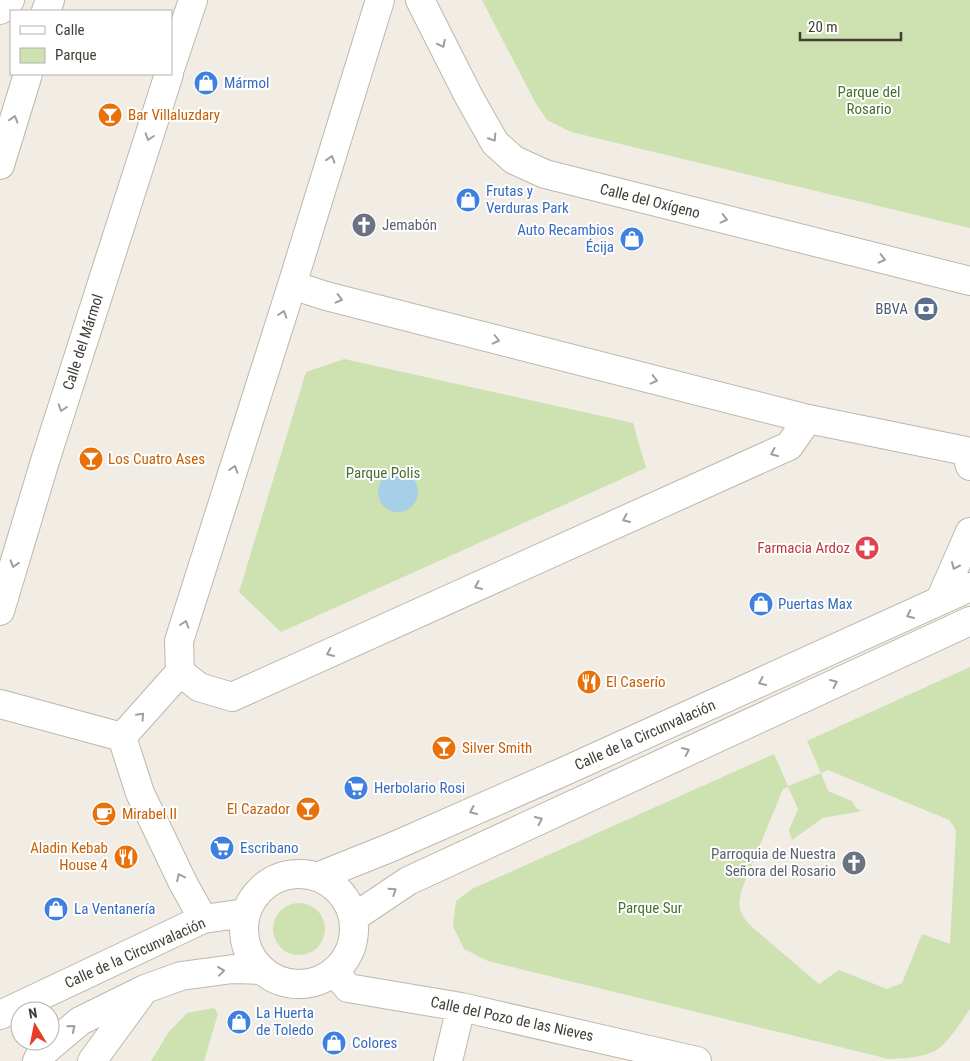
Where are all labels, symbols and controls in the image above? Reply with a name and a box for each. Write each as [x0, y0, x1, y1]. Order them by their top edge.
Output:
legend [10, 10, 172, 75]
scale bar [800, 10, 901, 42]
text: 20 m [808, 18, 838, 36]
text: Calle [55, 21, 85, 39]
one-way arrow [436, 38, 446, 47]
text: Parque [55, 46, 97, 64]
shop icon: Mármol [193, 70, 219, 96]
place label: Mármol [224, 74, 269, 92]
park label: Parque del Rosario [838, 83, 901, 118]
bar icon: Bar Villaluzdary [97, 102, 123, 128]
place label: Bar Villaluzdary [128, 106, 220, 124]
one-way arrow [8, 116, 18, 124]
one-way arrow [144, 132, 154, 140]
one-way arrow [486, 132, 496, 141]
one-way arrow [325, 155, 335, 163]
street label: Calle del Oxígeno [598, 180, 702, 222]
place label: Frutas y Verduras Park [486, 182, 569, 217]
shop icon: Frutas y Verduras Park [455, 187, 481, 213]
church icon: Jemabón [351, 212, 377, 238]
one-way arrow [720, 213, 728, 224]
place label: Jemabón [382, 216, 437, 234]
place label: Auto Recambios Écija [517, 221, 614, 256]
shop icon: Auto Recambios Écija [619, 226, 645, 252]
one-way arrow [877, 253, 886, 264]
street label: Calle del Mármol [59, 292, 107, 392]
one-way arrow [334, 293, 343, 304]
bank icon: BBVA [913, 296, 939, 322]
place label: BBVA [875, 300, 908, 318]
one-way arrow [277, 310, 287, 319]
one-way arrow [492, 334, 500, 344]
one-way arrow [649, 374, 658, 385]
one-way arrow [57, 404, 67, 412]
bar icon: Los Cuatro Ases [78, 446, 104, 472]
one-way arrow [770, 446, 779, 457]
place label: Los Cuatro Ases [108, 450, 205, 468]
park label: Parque Polis [346, 464, 420, 482]
one-way arrow [228, 465, 238, 474]
one-way arrow [622, 513, 631, 524]
pharmacy icon: Farmacia Ardoz [854, 535, 880, 561]
place label: Farmacia Ardoz [757, 539, 850, 557]
one-way arrow [10, 559, 20, 567]
one-way arrow [950, 561, 961, 570]
one-way arrow [474, 580, 483, 591]
shop icon: Puertas Max [748, 591, 774, 617]
place label: Puertas Max [778, 595, 853, 613]
one-way arrow [906, 608, 915, 619]
one-way arrow [179, 620, 189, 629]
one-way arrow [326, 647, 335, 658]
restaurant icon: El Caserío [576, 669, 602, 695]
place label: El Caserío [606, 673, 666, 691]
one-way arrow [758, 676, 767, 687]
one-way arrow [829, 679, 838, 689]
street label: Calle de la Circunvalación [572, 696, 718, 774]
one-way arrow [135, 713, 144, 722]
bar icon: Silver Smith [431, 735, 457, 761]
place label: Silver Smith [462, 739, 532, 757]
one-way arrow [681, 748, 690, 758]
supermarket icon: Herbolario Rosi [343, 775, 369, 801]
place label: Herbolario Rosi [374, 779, 465, 797]
bar icon: El Cazador [295, 796, 321, 822]
place label: El Cazador [227, 800, 290, 818]
cafe icon: Mirabel II [91, 801, 117, 827]
place label: Mirabel II [122, 805, 177, 823]
one-way arrow [469, 805, 478, 816]
one-way arrow [534, 816, 543, 826]
supermarket icon: Escribano [209, 835, 235, 861]
place label: Aladin Kebab House 4 [30, 839, 108, 874]
place label: Escribano [240, 839, 299, 857]
restaurant icon: Aladin Kebab House 4 [113, 844, 139, 870]
place label: Parroquia de Nuestra Señora del Rosario [711, 845, 836, 880]
church icon: Parroquia de Nuestra Señora del Rosario [841, 850, 867, 876]
one-way arrow [176, 873, 186, 882]
one-way arrow [387, 888, 397, 897]
shop icon: La Ventanería [43, 896, 69, 922]
park label: Parque Sur [618, 899, 683, 917]
place label: La Ventanería [74, 900, 155, 918]
street label: Calle de la Circunvalación [62, 914, 208, 992]
one-way arrow [218, 966, 226, 977]
street label: Calle del Pozo de las Nieves [429, 993, 595, 1045]
north arrow [10, 1001, 60, 1051]
place label: La Huerta de Toledo [256, 1004, 314, 1039]
text: N [27, 1005, 38, 1022]
shop icon: La Huerta de Toledo [226, 1009, 252, 1035]
one-way arrow [66, 1024, 75, 1033]
shop icon: Colores [321, 1030, 347, 1056]
place label: Colores [352, 1034, 397, 1052]

